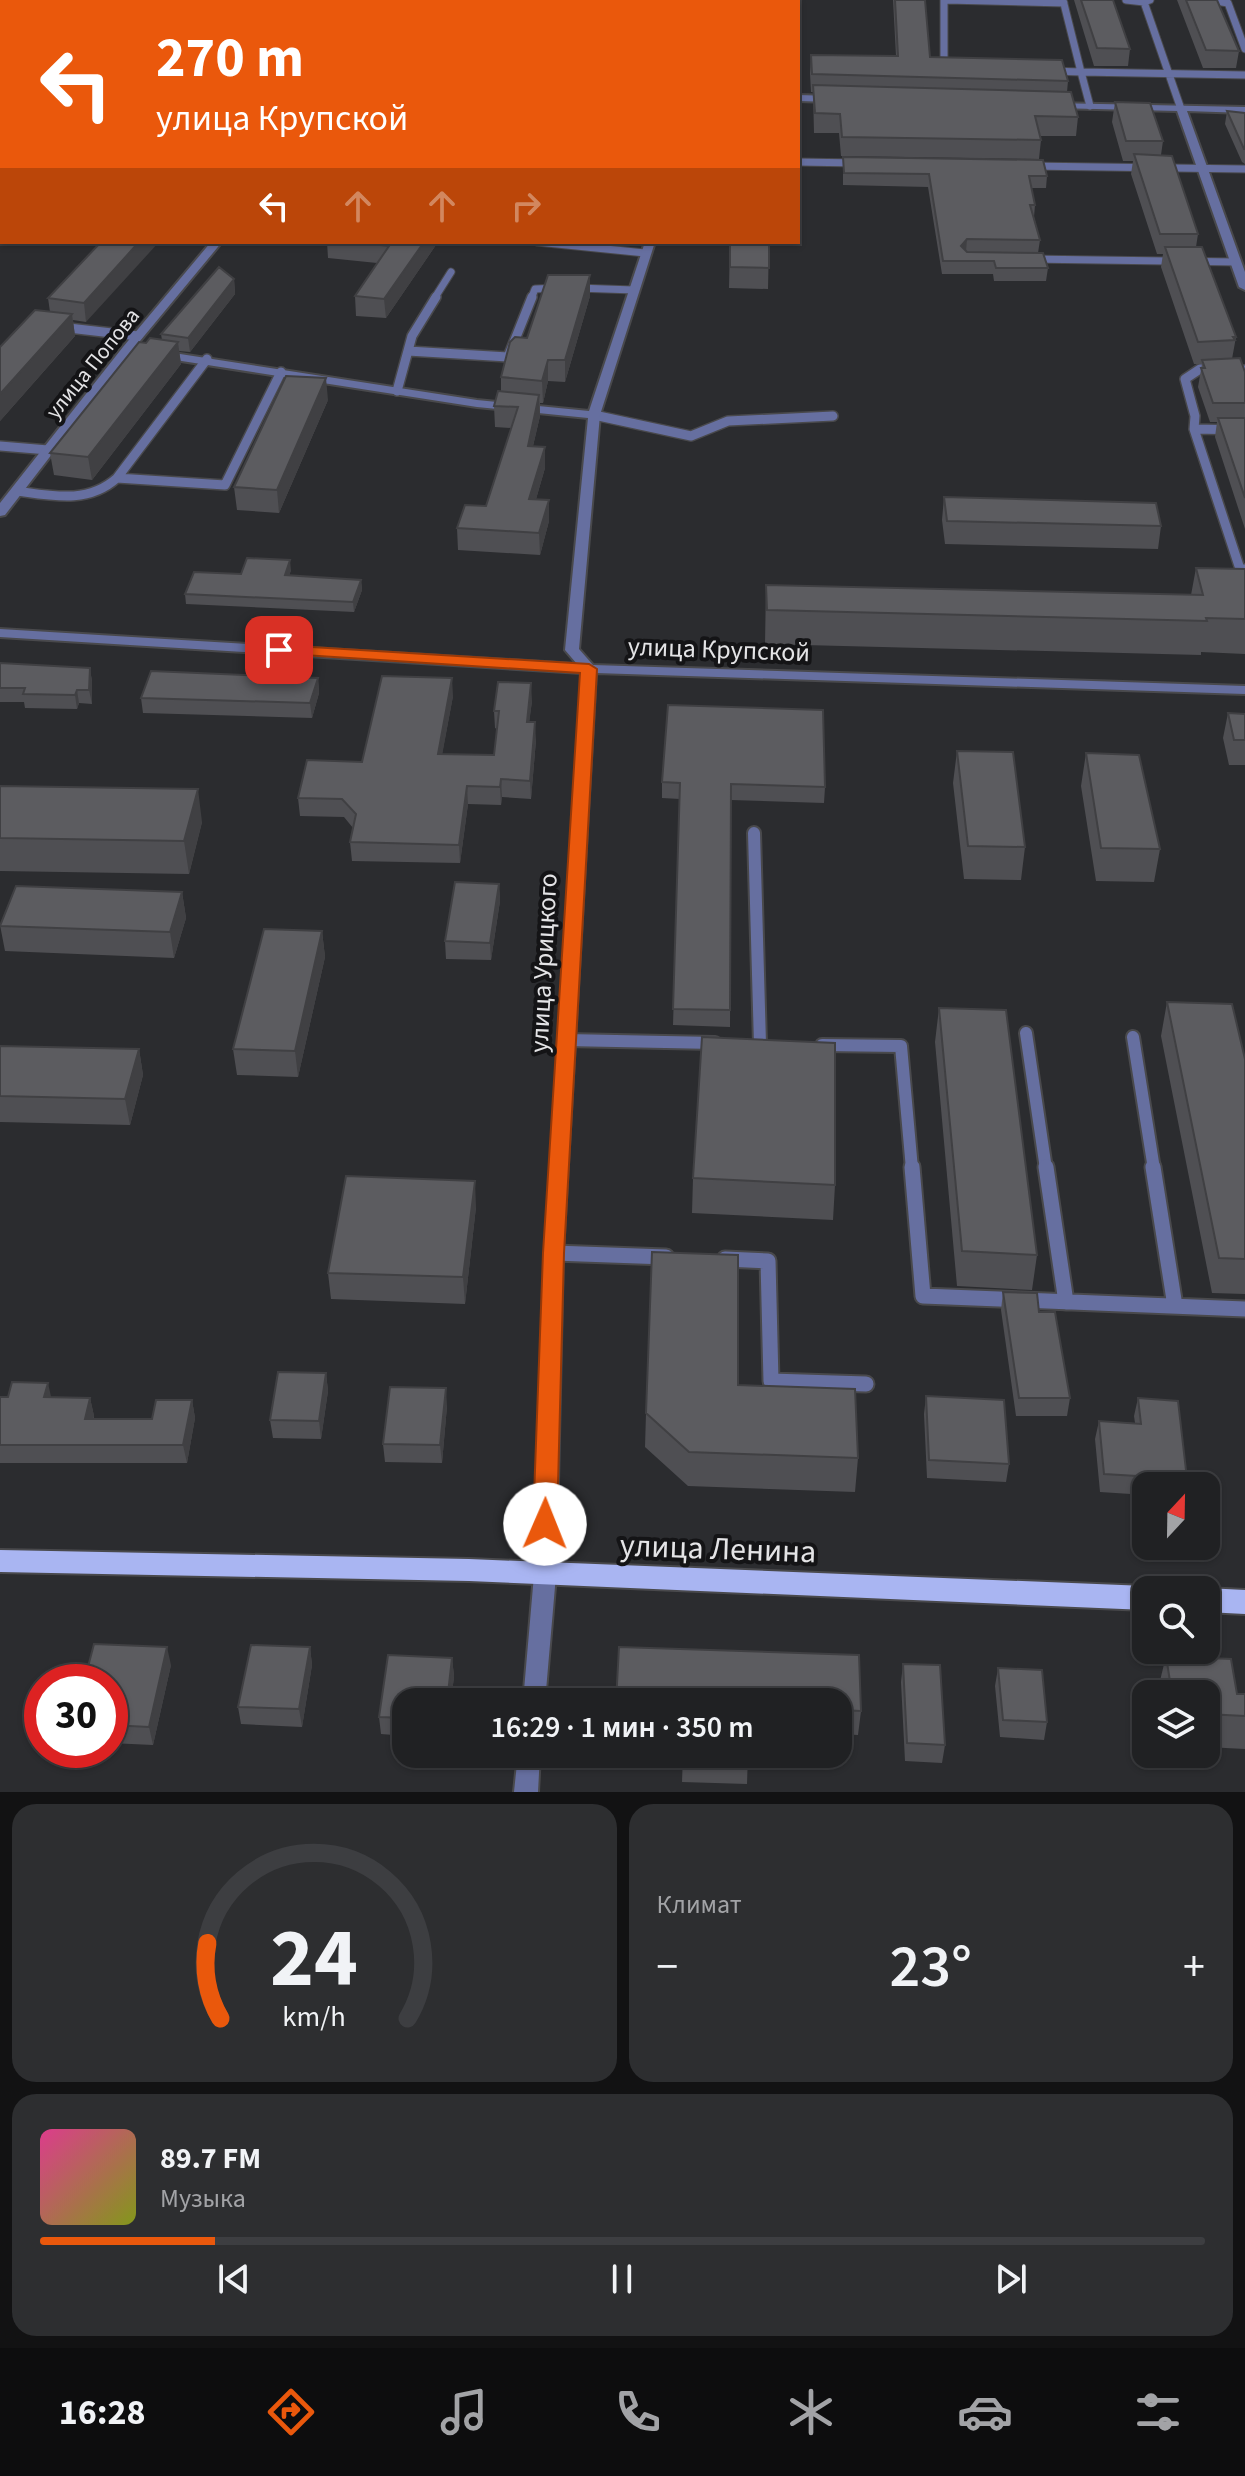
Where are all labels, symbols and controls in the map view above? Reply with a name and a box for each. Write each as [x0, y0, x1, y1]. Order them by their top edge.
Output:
text: 270 m [156, 19, 304, 98]
icon: left [24, 32, 128, 136]
text: улица Крупской [156, 93, 408, 144]
icon: left [252, 184, 296, 228]
icon: ahead [336, 184, 380, 228]
icon: ahead [420, 184, 464, 228]
icon: right [504, 184, 548, 228]
street label: улица Попова [38, 301, 148, 426]
pin [245, 616, 313, 684]
icon: arrive [257, 628, 301, 672]
street label: улица Крупской [627, 628, 811, 671]
street label: улица Урицкого [520, 872, 567, 1054]
north arrow [1132, 1472, 1220, 1560]
map controls [1132, 1472, 1220, 1768]
position arrow [503, 1482, 587, 1566]
street label: улица Ленина [619, 1523, 817, 1575]
button: search [1132, 1576, 1220, 1664]
speed limit sign: 30 [24, 1664, 128, 1768]
button: layers [1132, 1680, 1220, 1768]
text: 16:29 · 1 мин · 350 m [491, 1706, 753, 1749]
text: Климат [657, 1886, 742, 1923]
text: 24 [270, 1900, 358, 2018]
text: 23° [890, 1925, 972, 2010]
text: − [657, 1936, 678, 1999]
text: + [1183, 1936, 1205, 1999]
text: km/h [283, 1997, 346, 2037]
text: 89.7 FM [160, 2137, 261, 2180]
text: Музыка [160, 2180, 246, 2217]
icon: previous [212, 2257, 256, 2301]
icon: pause [600, 2257, 644, 2301]
icon: next [989, 2257, 1033, 2301]
icon: directions [263, 2384, 319, 2440]
icon: music [436, 2384, 492, 2440]
icon: phone [610, 2384, 666, 2440]
icon: climate [783, 2384, 839, 2440]
icon: car [957, 2384, 1013, 2440]
icon: filters [1130, 2384, 1186, 2440]
text: 16:28 [59, 2387, 146, 2438]

